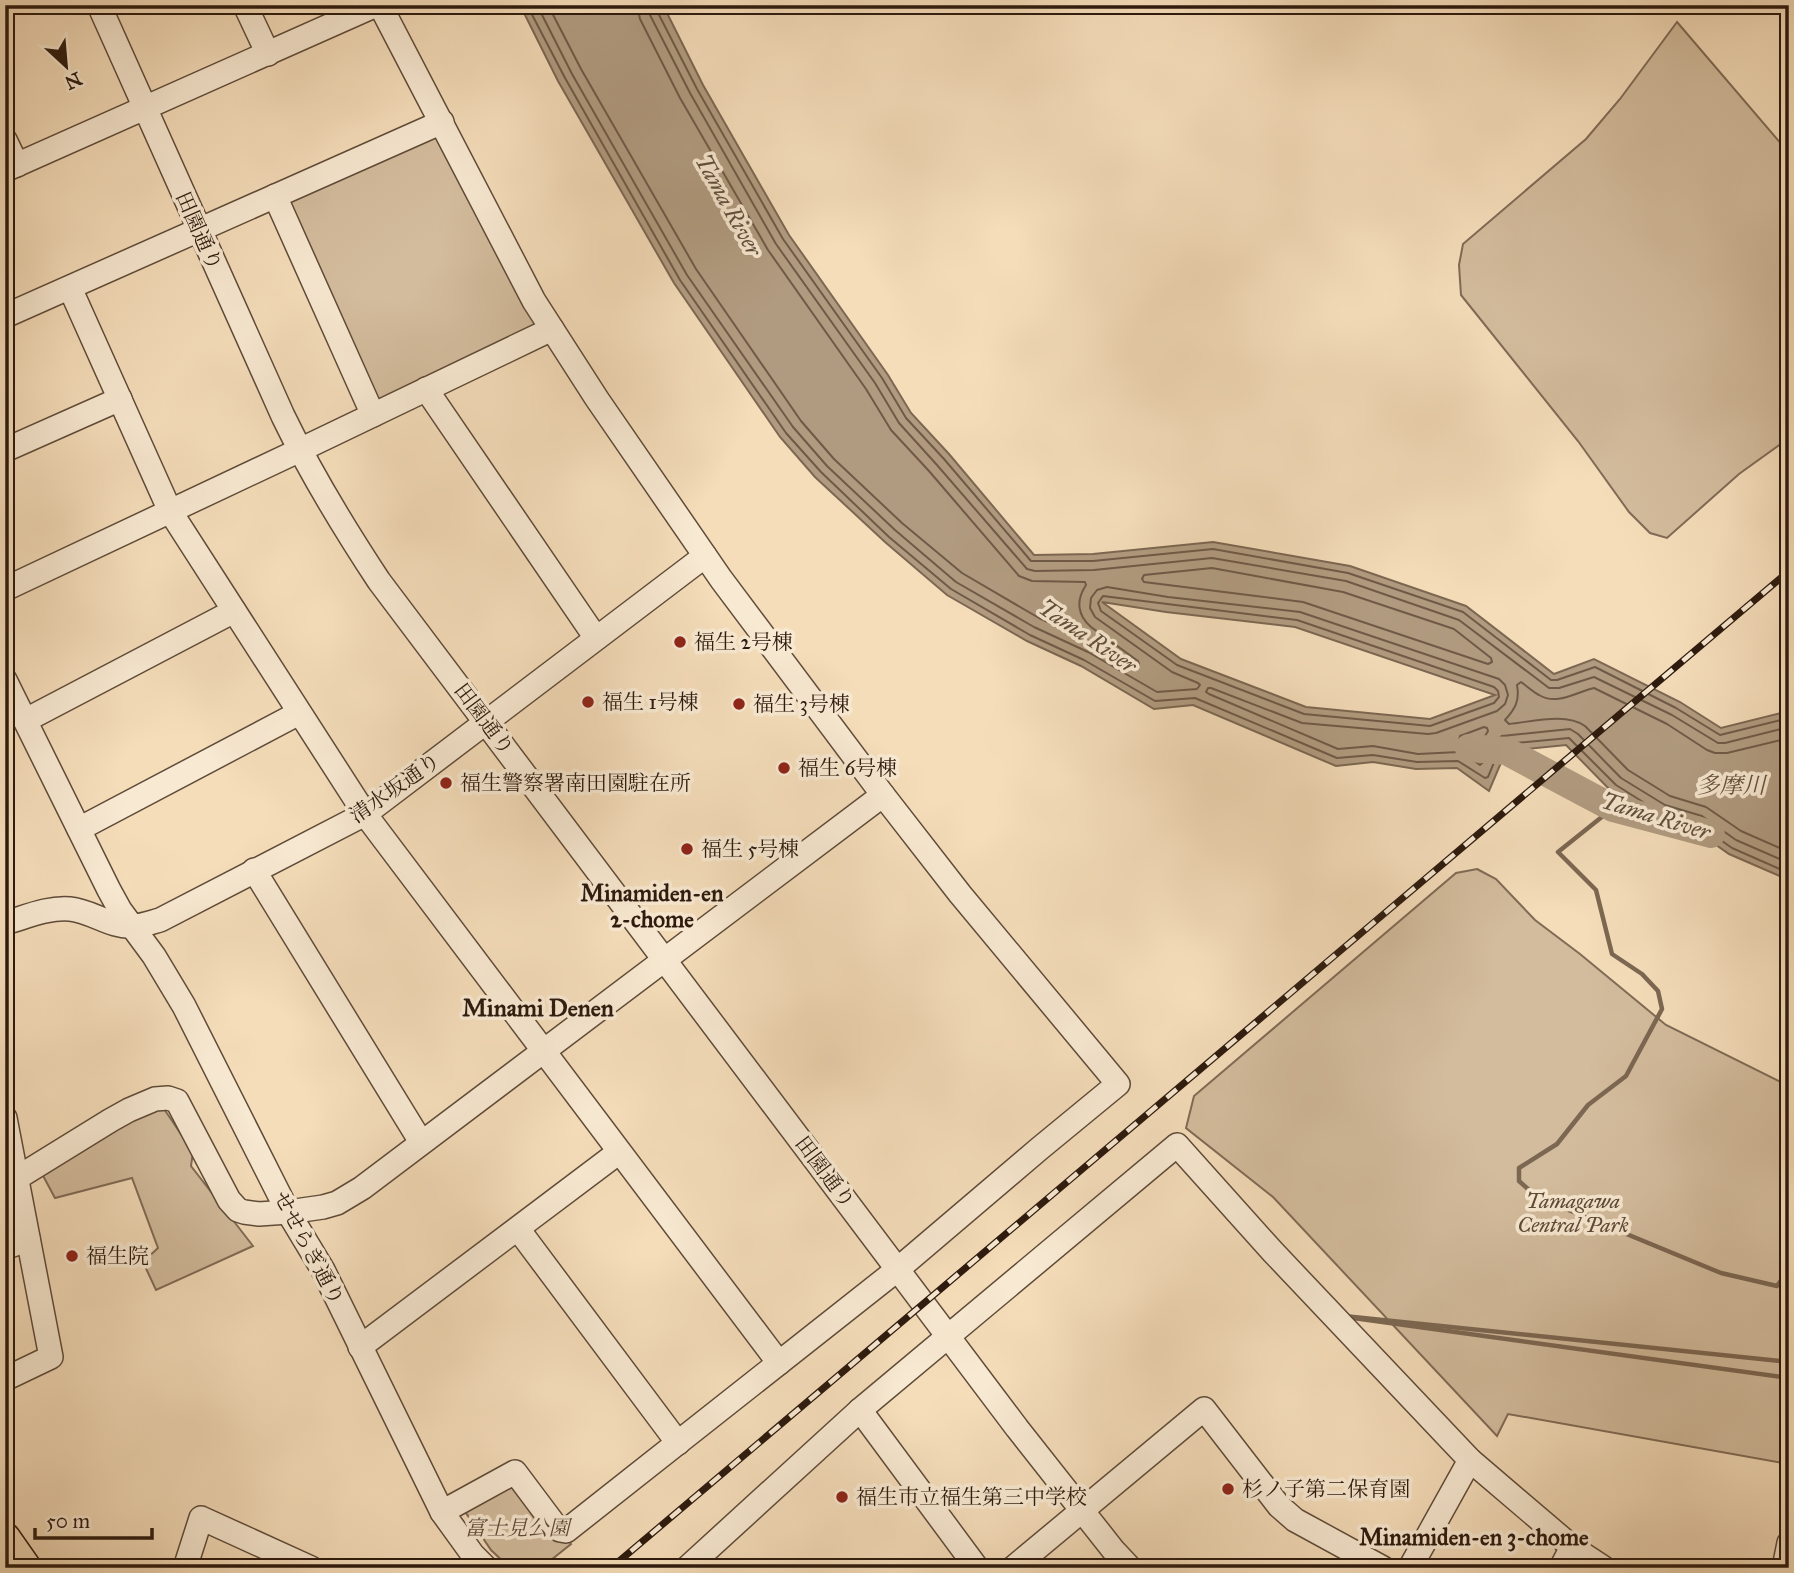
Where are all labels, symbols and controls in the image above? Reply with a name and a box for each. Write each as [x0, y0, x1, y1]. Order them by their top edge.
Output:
north arrow [32, 32, 102, 102]
text: N [61, 67, 86, 95]
water label: Tama River [690, 149, 769, 262]
street label: 田園通り [170, 187, 228, 275]
water label: Tama River [1034, 593, 1144, 680]
place label: 福生 2号棟 [694, 629, 793, 655]
marker: 福生 2号棟 [672, 634, 688, 650]
street label: 田園通り [448, 678, 520, 760]
place label: 福生 1号棟 [602, 689, 699, 715]
place label: 福生 3号棟 [753, 691, 850, 717]
marker: 福生 1号棟 [580, 694, 596, 710]
marker: 福生 3号棟 [731, 696, 747, 712]
street label: 清水坂通り [345, 747, 445, 829]
place label: 福生 6号棟 [798, 755, 897, 781]
marker: 福生 6号棟 [776, 760, 792, 776]
place label: 福生警察署南田園駐在所 [460, 770, 691, 796]
water label: 多摩川 [1697, 771, 1769, 799]
marker: 福生警察署南田園駐在所 [438, 775, 454, 791]
water label: Tama River [1598, 786, 1715, 846]
place label: 福生 5号棟 [701, 836, 799, 862]
marker: 福生 5号棟 [679, 841, 695, 857]
district label: Minamiden-en 2-chome [581, 879, 724, 933]
district label: Minami Denen [462, 993, 614, 1023]
street label: 田園通り [789, 1131, 861, 1213]
street label: せせらぎ通り [268, 1186, 350, 1310]
park label: Tamagawa Central Park [1517, 1188, 1629, 1238]
place label: 福生院 [86, 1243, 149, 1269]
marker: 福生院 [64, 1248, 80, 1264]
place label: 杉ノ子第二保育園 [1242, 1476, 1410, 1502]
marker: 杉ノ子第二保育園 [1220, 1481, 1236, 1497]
place label: 福生市立福生第三中学校 [856, 1484, 1087, 1510]
marker: 福生市立福生第三中学校 [834, 1489, 850, 1505]
scale bar [35, 1496, 152, 1540]
text: 50 m [46, 1508, 91, 1534]
park label: 富士見公園 [465, 1515, 572, 1541]
district label: Minamiden-en 3-chome [1359, 1523, 1589, 1552]

